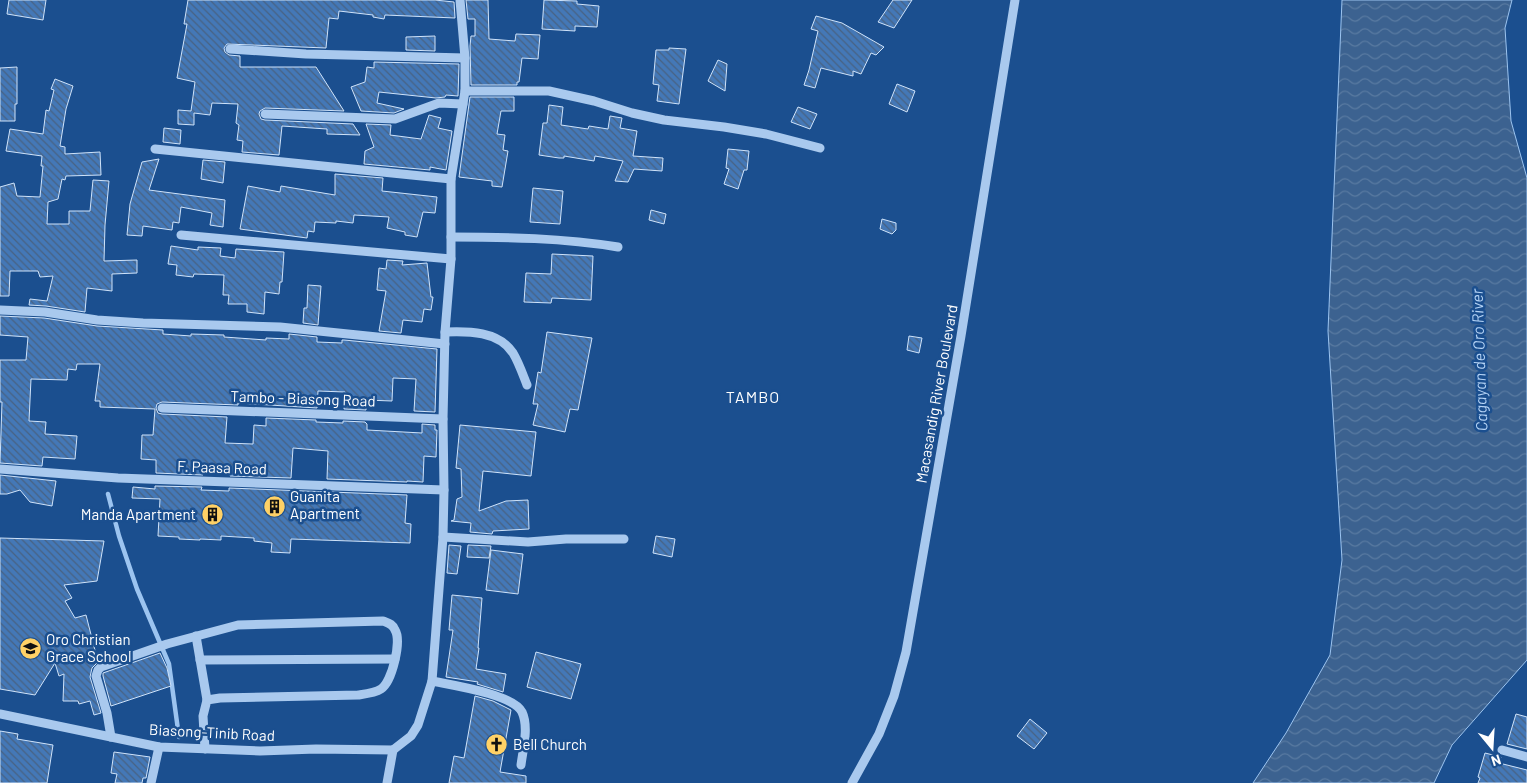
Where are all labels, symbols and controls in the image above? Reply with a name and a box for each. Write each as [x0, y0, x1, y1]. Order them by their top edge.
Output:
water label: Cagayan de Oro River [1466, 287, 1490, 431]
street label: Macasandig River Boulevard [911, 303, 961, 485]
street label: Tambo - Biasong Road [230, 386, 376, 410]
district label: TAMBO [726, 387, 780, 406]
street label: F. Paasa Road [177, 456, 267, 478]
place label: Guanita Apartment [290, 487, 360, 522]
building icon: Guanita Apartment [262, 494, 286, 518]
building icon: Manda Apartment [200, 503, 224, 527]
place label: Manda Apartment [81, 505, 196, 523]
place label: Oro Christian Grace School [46, 630, 131, 665]
school or university icon: Oro Christian Grace School [18, 637, 42, 661]
street label: Biasong-Tinib Road [149, 720, 275, 744]
north arrow [1467, 723, 1517, 773]
church icon: Bell Church [485, 733, 509, 757]
place label: Bell Church [513, 735, 587, 753]
text: N [1489, 751, 1503, 770]

